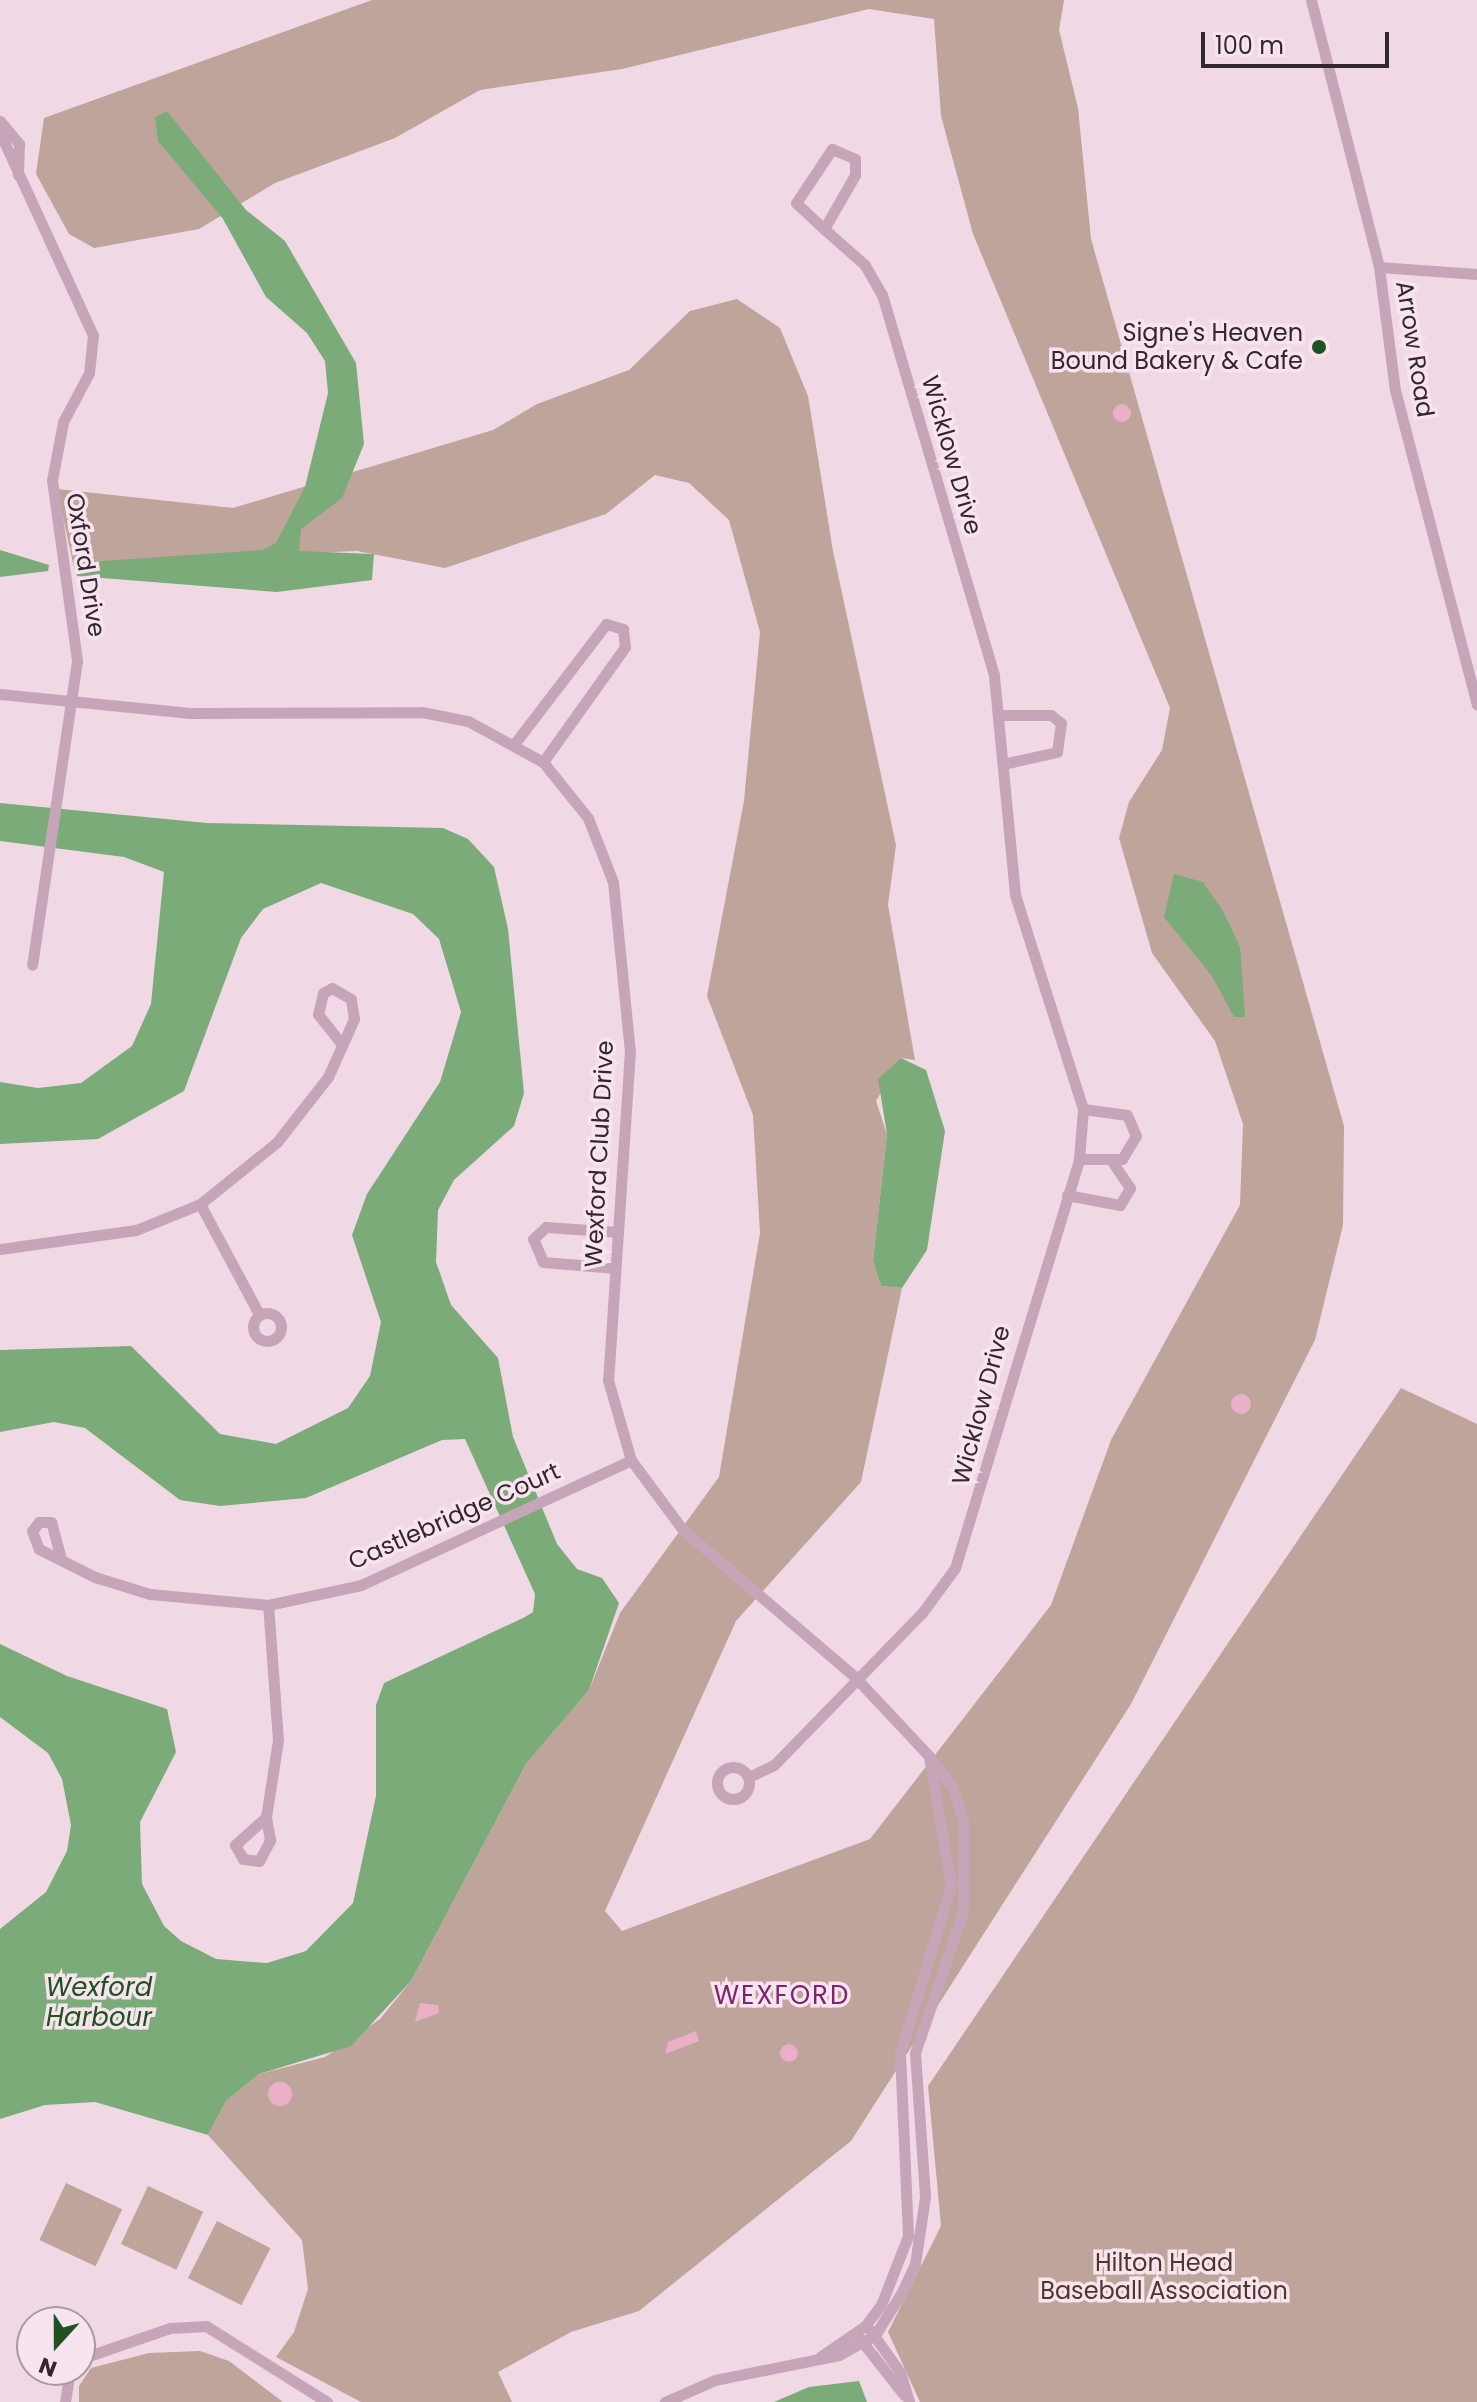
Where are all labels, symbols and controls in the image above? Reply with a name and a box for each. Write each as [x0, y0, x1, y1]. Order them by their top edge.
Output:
scale bar [1205, 16, 1393, 66]
text: 100 m [1215, 29, 1284, 62]
street label: Arrow Road [1390, 279, 1440, 419]
place label: Signe's Heaven Bound Bakery & Cafe [1051, 319, 1303, 375]
marker: Signe's Heaven Bound Bakery & Cafe [1310, 338, 1328, 356]
street label: Wicklow Drive [916, 372, 988, 538]
street label: Oxford Drive [60, 491, 112, 639]
street label: Wexford Club Drive [579, 1040, 619, 1268]
street label: Wicklow Drive [946, 1322, 1016, 1488]
street label: Castlebridge Court [344, 1456, 564, 1576]
water label: Wexford Harbour [46, 1972, 152, 2034]
district label: WEXFORD [714, 1980, 850, 2012]
park label: Hilton Head Baseball Association [1040, 2249, 1288, 2305]
north arrow [16, 2306, 96, 2386]
text: N [35, 2350, 61, 2384]

